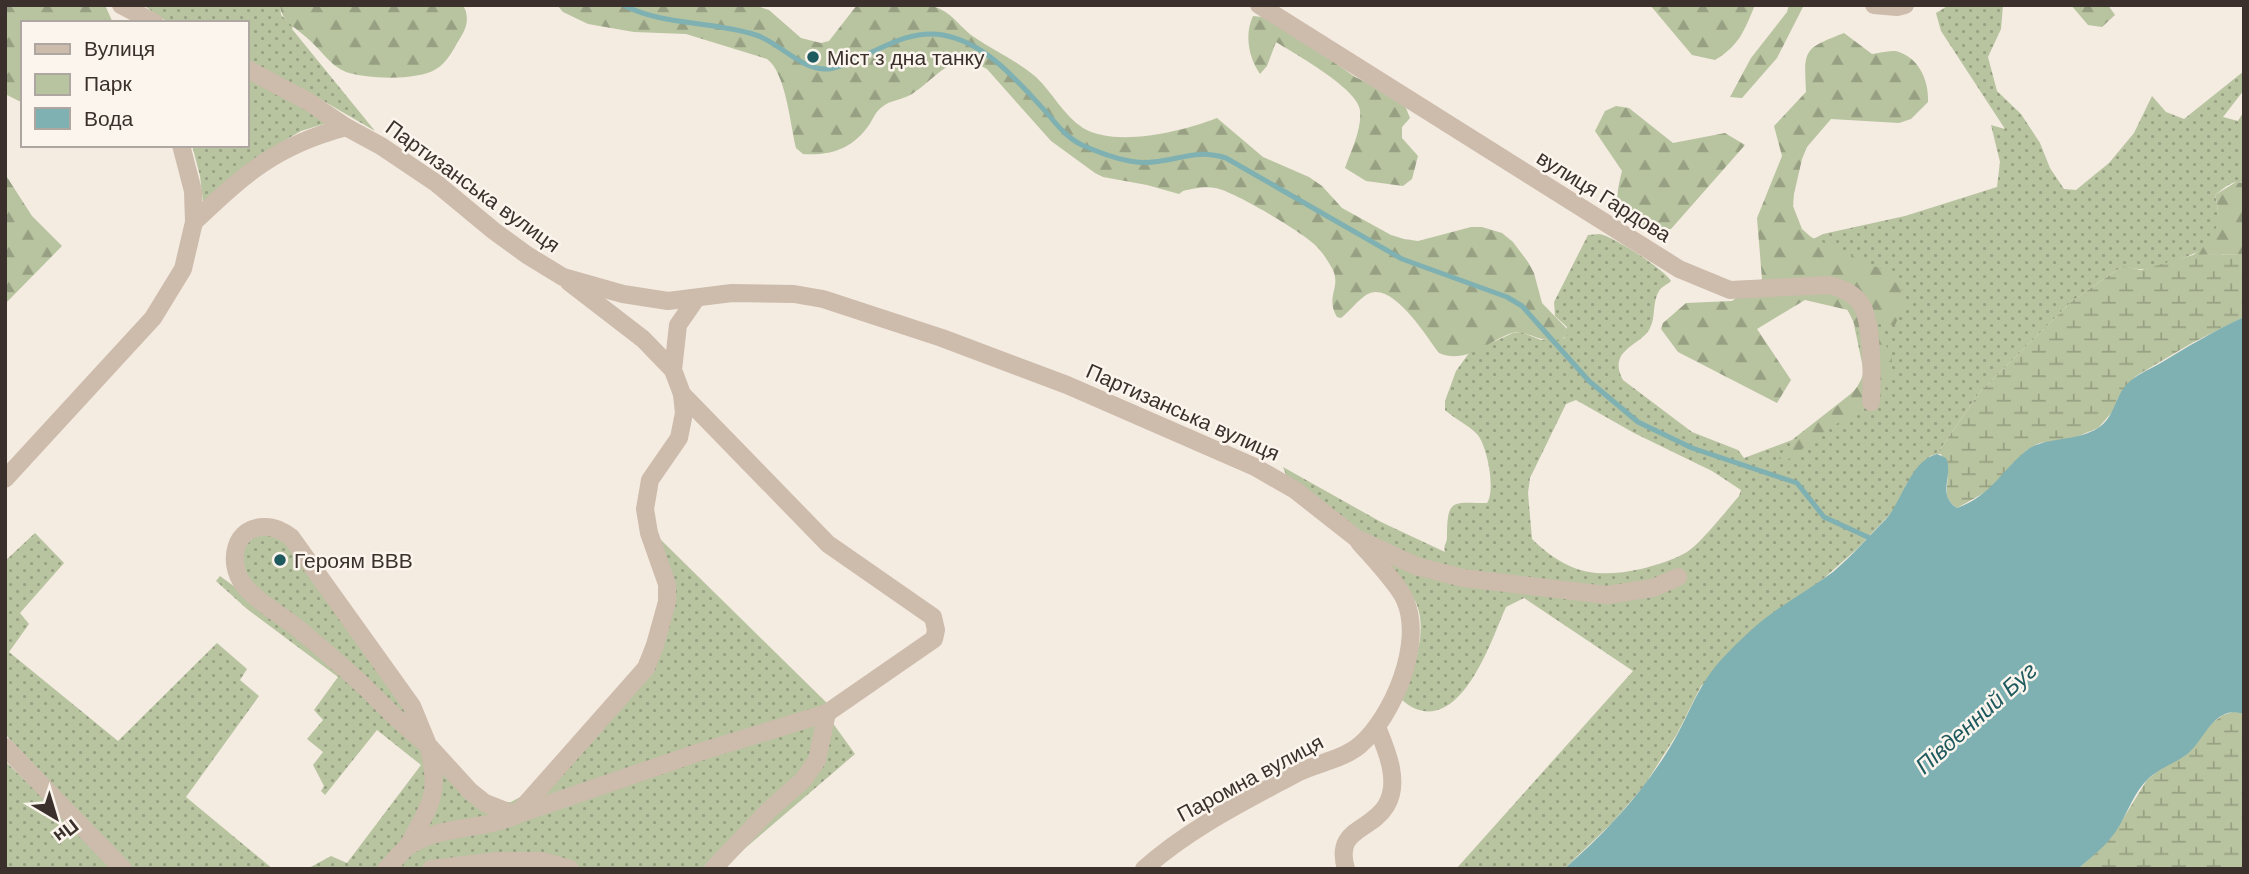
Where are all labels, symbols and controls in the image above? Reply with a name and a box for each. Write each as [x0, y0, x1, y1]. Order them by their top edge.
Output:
legend [21, 21, 248, 147]
text: Вулиця [84, 37, 155, 60]
place label: Міст з дна танку [827, 46, 985, 69]
marker: Міст з дна танку [805, 49, 821, 65]
text: Парк [84, 72, 132, 95]
text: Вода [84, 107, 133, 130]
street label: Партизанська вулиця [382, 115, 564, 257]
street label: вулиця Гардова [1533, 146, 1675, 247]
street label: Партизанська вулиця [1083, 359, 1283, 465]
place label: Героям ВВВ [294, 549, 413, 572]
marker: Героям ВВВ [272, 552, 288, 568]
water label: Південний Буг [1910, 657, 2042, 779]
street label: Паромна вулиця [1173, 730, 1327, 826]
north arrow [21, 783, 91, 853]
text: Пн [50, 815, 83, 847]

